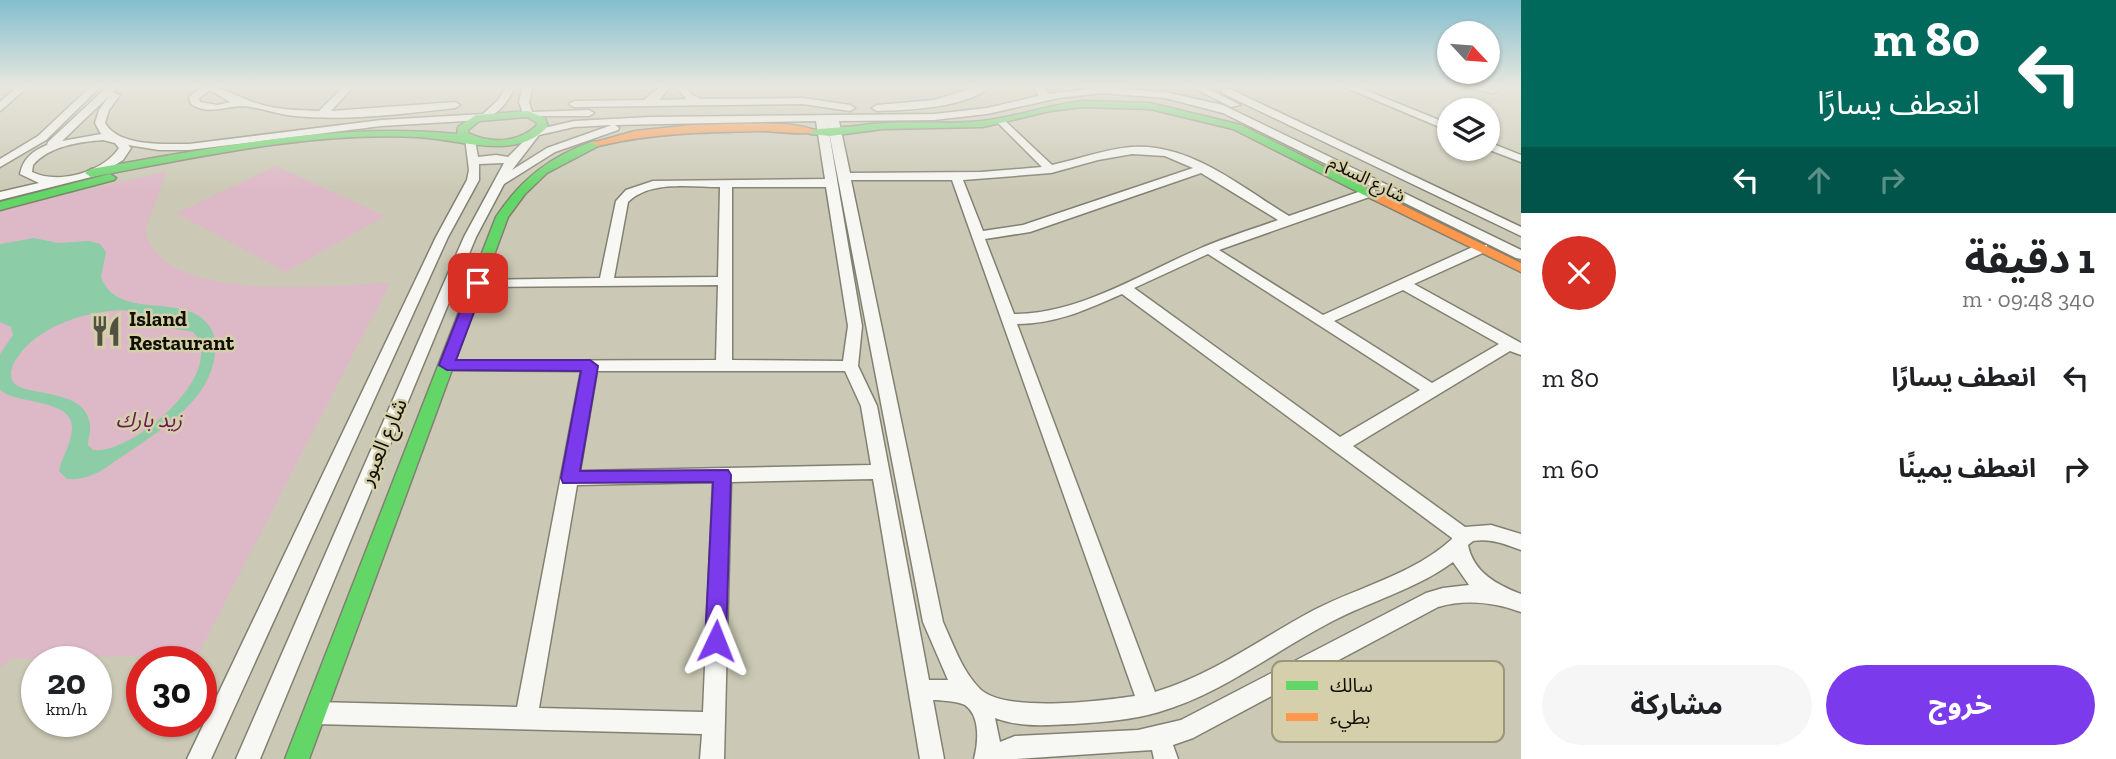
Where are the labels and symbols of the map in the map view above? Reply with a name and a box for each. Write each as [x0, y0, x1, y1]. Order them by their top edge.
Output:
north arrow [1437, 21, 1500, 84]
street label: شارع السلام [1324, 151, 1409, 210]
pin [448, 253, 508, 313]
place label: Island Restaurant [129, 306, 235, 355]
restaurant icon: Island Restaurant [89, 314, 123, 348]
street label: شارع العبور [353, 395, 415, 491]
park label: زيد بارك [116, 407, 183, 432]
position arrow [679, 604, 753, 678]
speed limit sign: 30 [126, 646, 217, 737]
legend [1272, 661, 1504, 742]
text: سالك [1330, 674, 1373, 697]
text: بطيء [1330, 706, 1370, 732]

